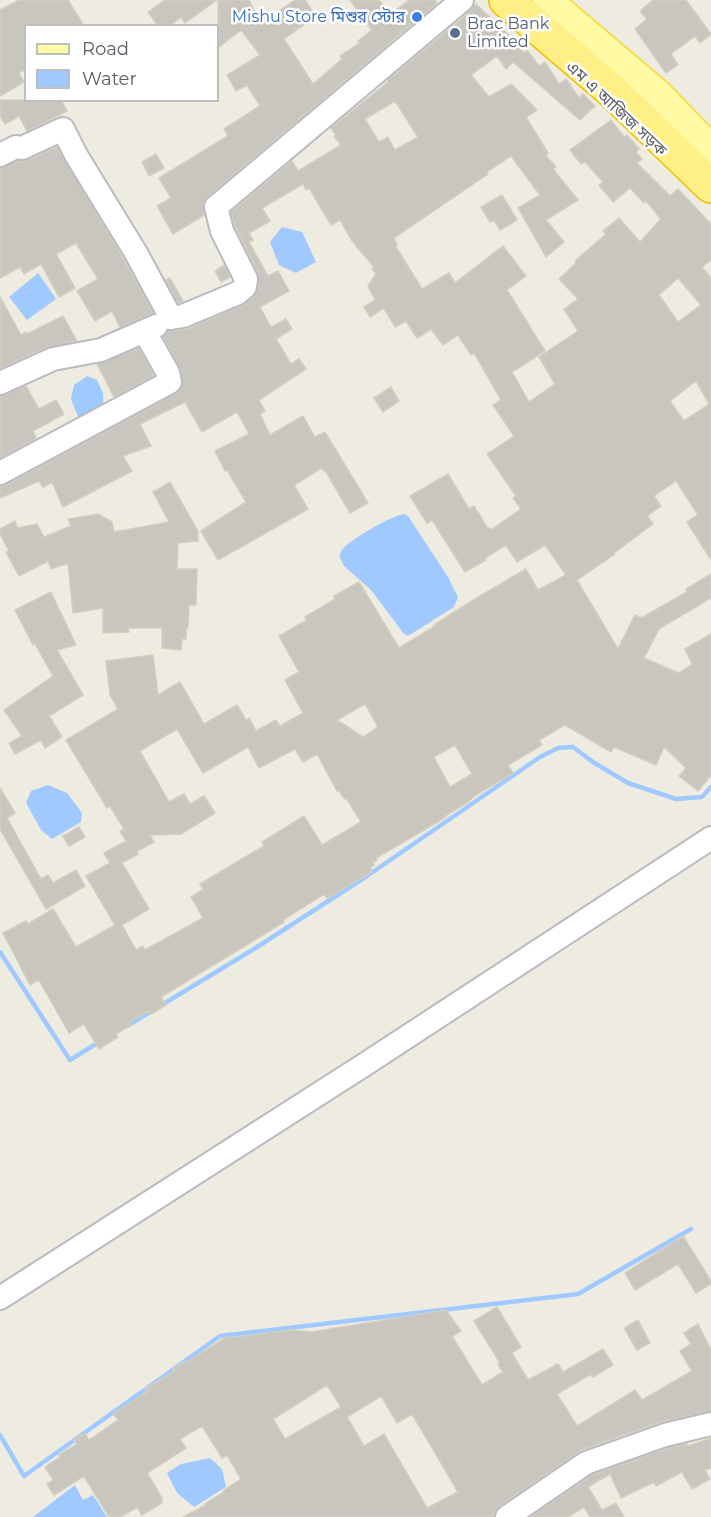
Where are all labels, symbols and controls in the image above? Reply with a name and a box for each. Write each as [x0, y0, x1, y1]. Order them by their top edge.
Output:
place label: Mishu Store মিশুর স্টোর [232, 7, 405, 27]
marker: Mishu Store মিশুর স্টোর [410, 10, 424, 24]
place label: Brac Bank Limited [467, 14, 549, 52]
legend [24, 24, 219, 102]
marker: Brac Bank Limited [448, 26, 462, 40]
text: Road [82, 38, 129, 60]
street label: এম এ আজিজ সড়ক [562, 58, 670, 160]
text: Water [82, 68, 137, 90]

